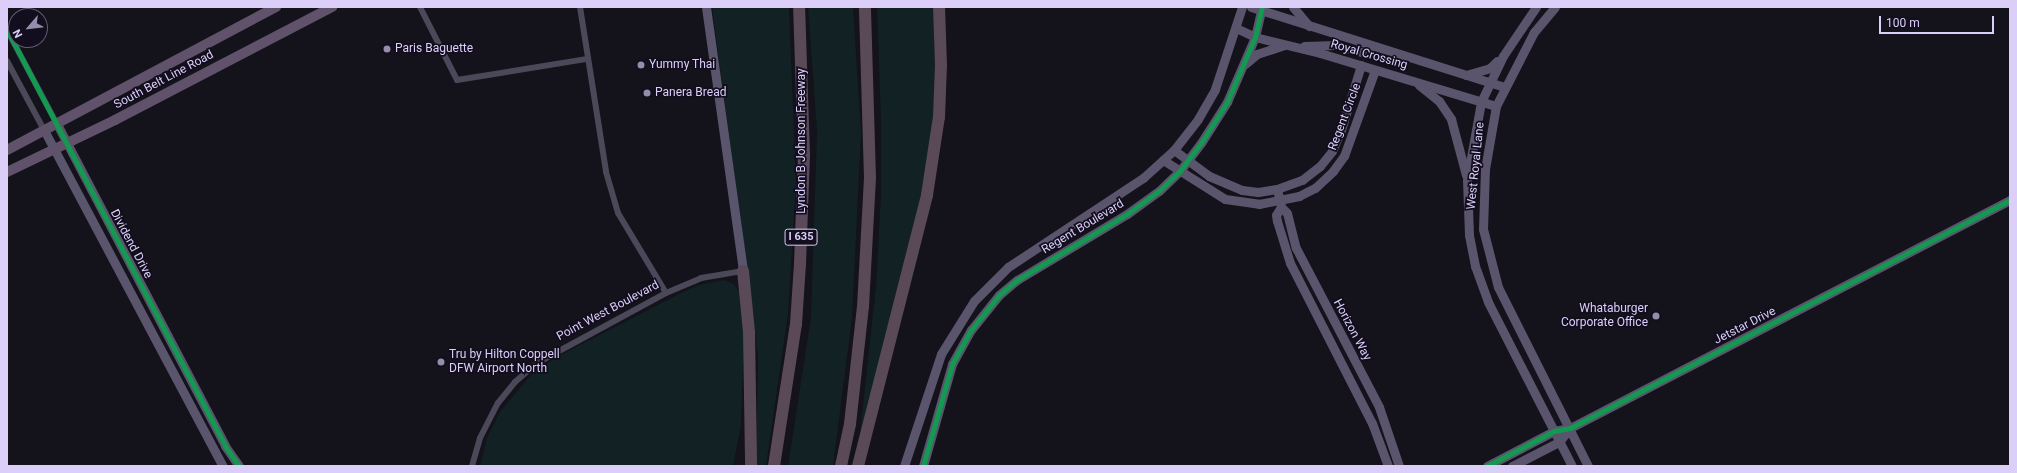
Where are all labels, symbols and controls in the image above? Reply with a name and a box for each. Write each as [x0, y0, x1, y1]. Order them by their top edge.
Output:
north arrow [8, 8, 48, 48]
scale bar [1881, 8, 1996, 34]
text: 100 m [1886, 16, 1920, 30]
text: N [10, 27, 25, 40]
street label: Royal Crossing [1329, 37, 1409, 73]
place label: Paris Baguette [395, 42, 473, 56]
marker: Paris Baguette [382, 44, 392, 54]
street label: South Belt Line Road [112, 48, 216, 112]
place label: Yummy Thai [649, 58, 716, 72]
marker: Yummy Thai [636, 60, 646, 70]
street label: Lyndon B Johnson Freeway [795, 68, 809, 214]
street label: Regent Circle [1326, 81, 1364, 153]
place label: Panera Bread [655, 86, 726, 100]
marker: Panera Bread [642, 88, 652, 98]
street label: West Royal Lane [1464, 121, 1488, 211]
street label: Regent Boulevard [1039, 197, 1127, 257]
street label: Dividend Drive [107, 207, 155, 281]
road number: I 635 [784, 228, 818, 246]
street label: Point West Boulevard [554, 278, 662, 344]
street label: Horizon Way [1330, 297, 1374, 363]
place label: Whataburger Corporate Office [1561, 302, 1648, 330]
street label: Jetstar Drive [1712, 304, 1778, 348]
marker: Whataburger Corporate Office [1651, 311, 1661, 321]
place label: Tru by Hilton Coppell DFW Airport North [449, 348, 560, 376]
marker: Tru by Hilton Coppell DFW Airport North [436, 357, 446, 367]

